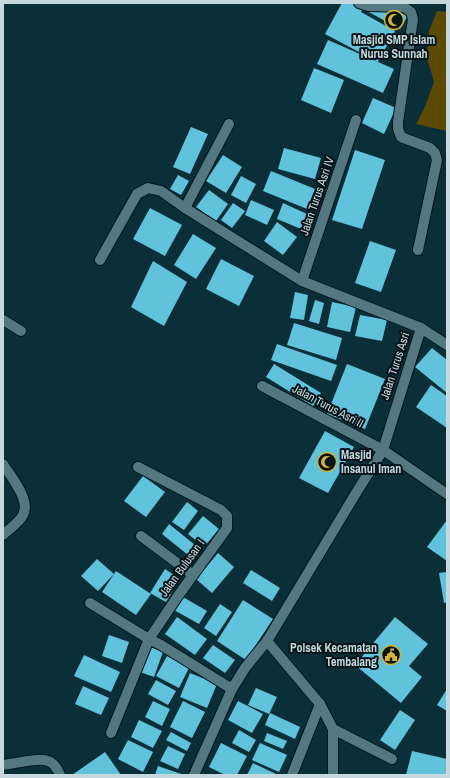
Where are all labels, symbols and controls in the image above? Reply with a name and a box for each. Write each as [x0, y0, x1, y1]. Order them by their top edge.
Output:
mosque icon: Masjid SMP Islam Nurus Sunnah [383, 9, 405, 31]
place label: Masjid SMP Islam Nurus Sunnah [353, 32, 435, 62]
street label: Jalan Turus Asri IV [296, 154, 338, 237]
street label: Jalan Turus Asri [377, 330, 413, 402]
street label: Jalan Turus Asri II [290, 381, 366, 431]
place label: Masjid Insanul Iman [341, 447, 401, 477]
mosque icon: Masjid Insanul Iman [316, 451, 338, 473]
street label: Jalan Bulusan I [156, 536, 208, 600]
place label: Polsek Kecamatan Tembalang [290, 640, 377, 670]
public building icon: Polsek Kecamatan Tembalang [380, 644, 402, 666]

